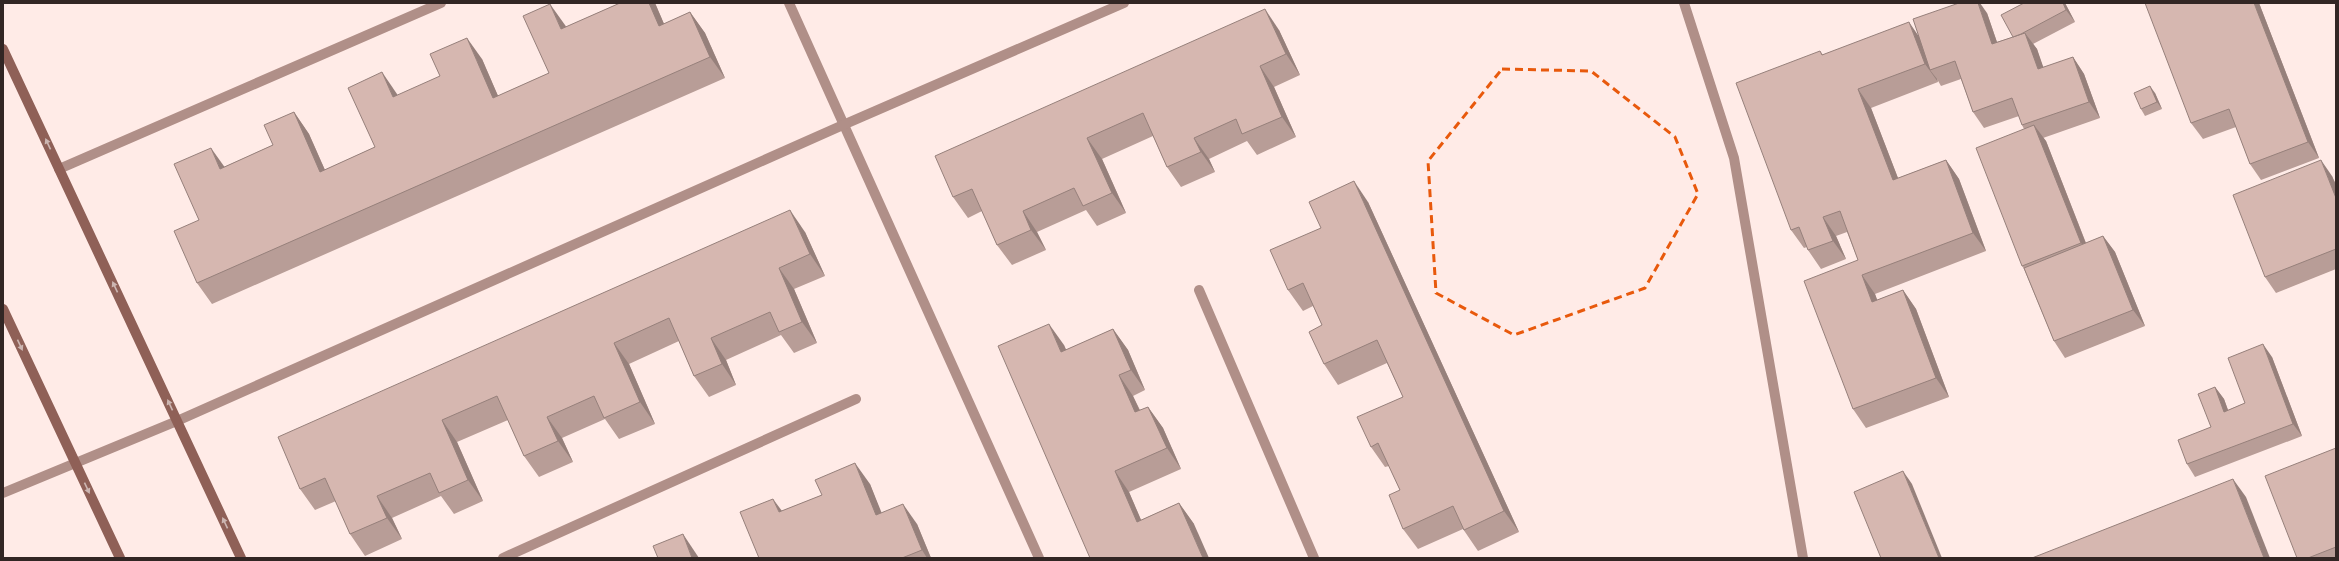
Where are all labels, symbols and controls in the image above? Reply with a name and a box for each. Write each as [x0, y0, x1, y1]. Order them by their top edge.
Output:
one-way arrow [45, 138, 51, 150]
one-way arrow [112, 281, 118, 293]
one-way arrow [17, 339, 23, 350]
one-way arrow [167, 399, 173, 410]
one-way arrow [84, 482, 90, 493]
one-way arrow [222, 517, 228, 528]

